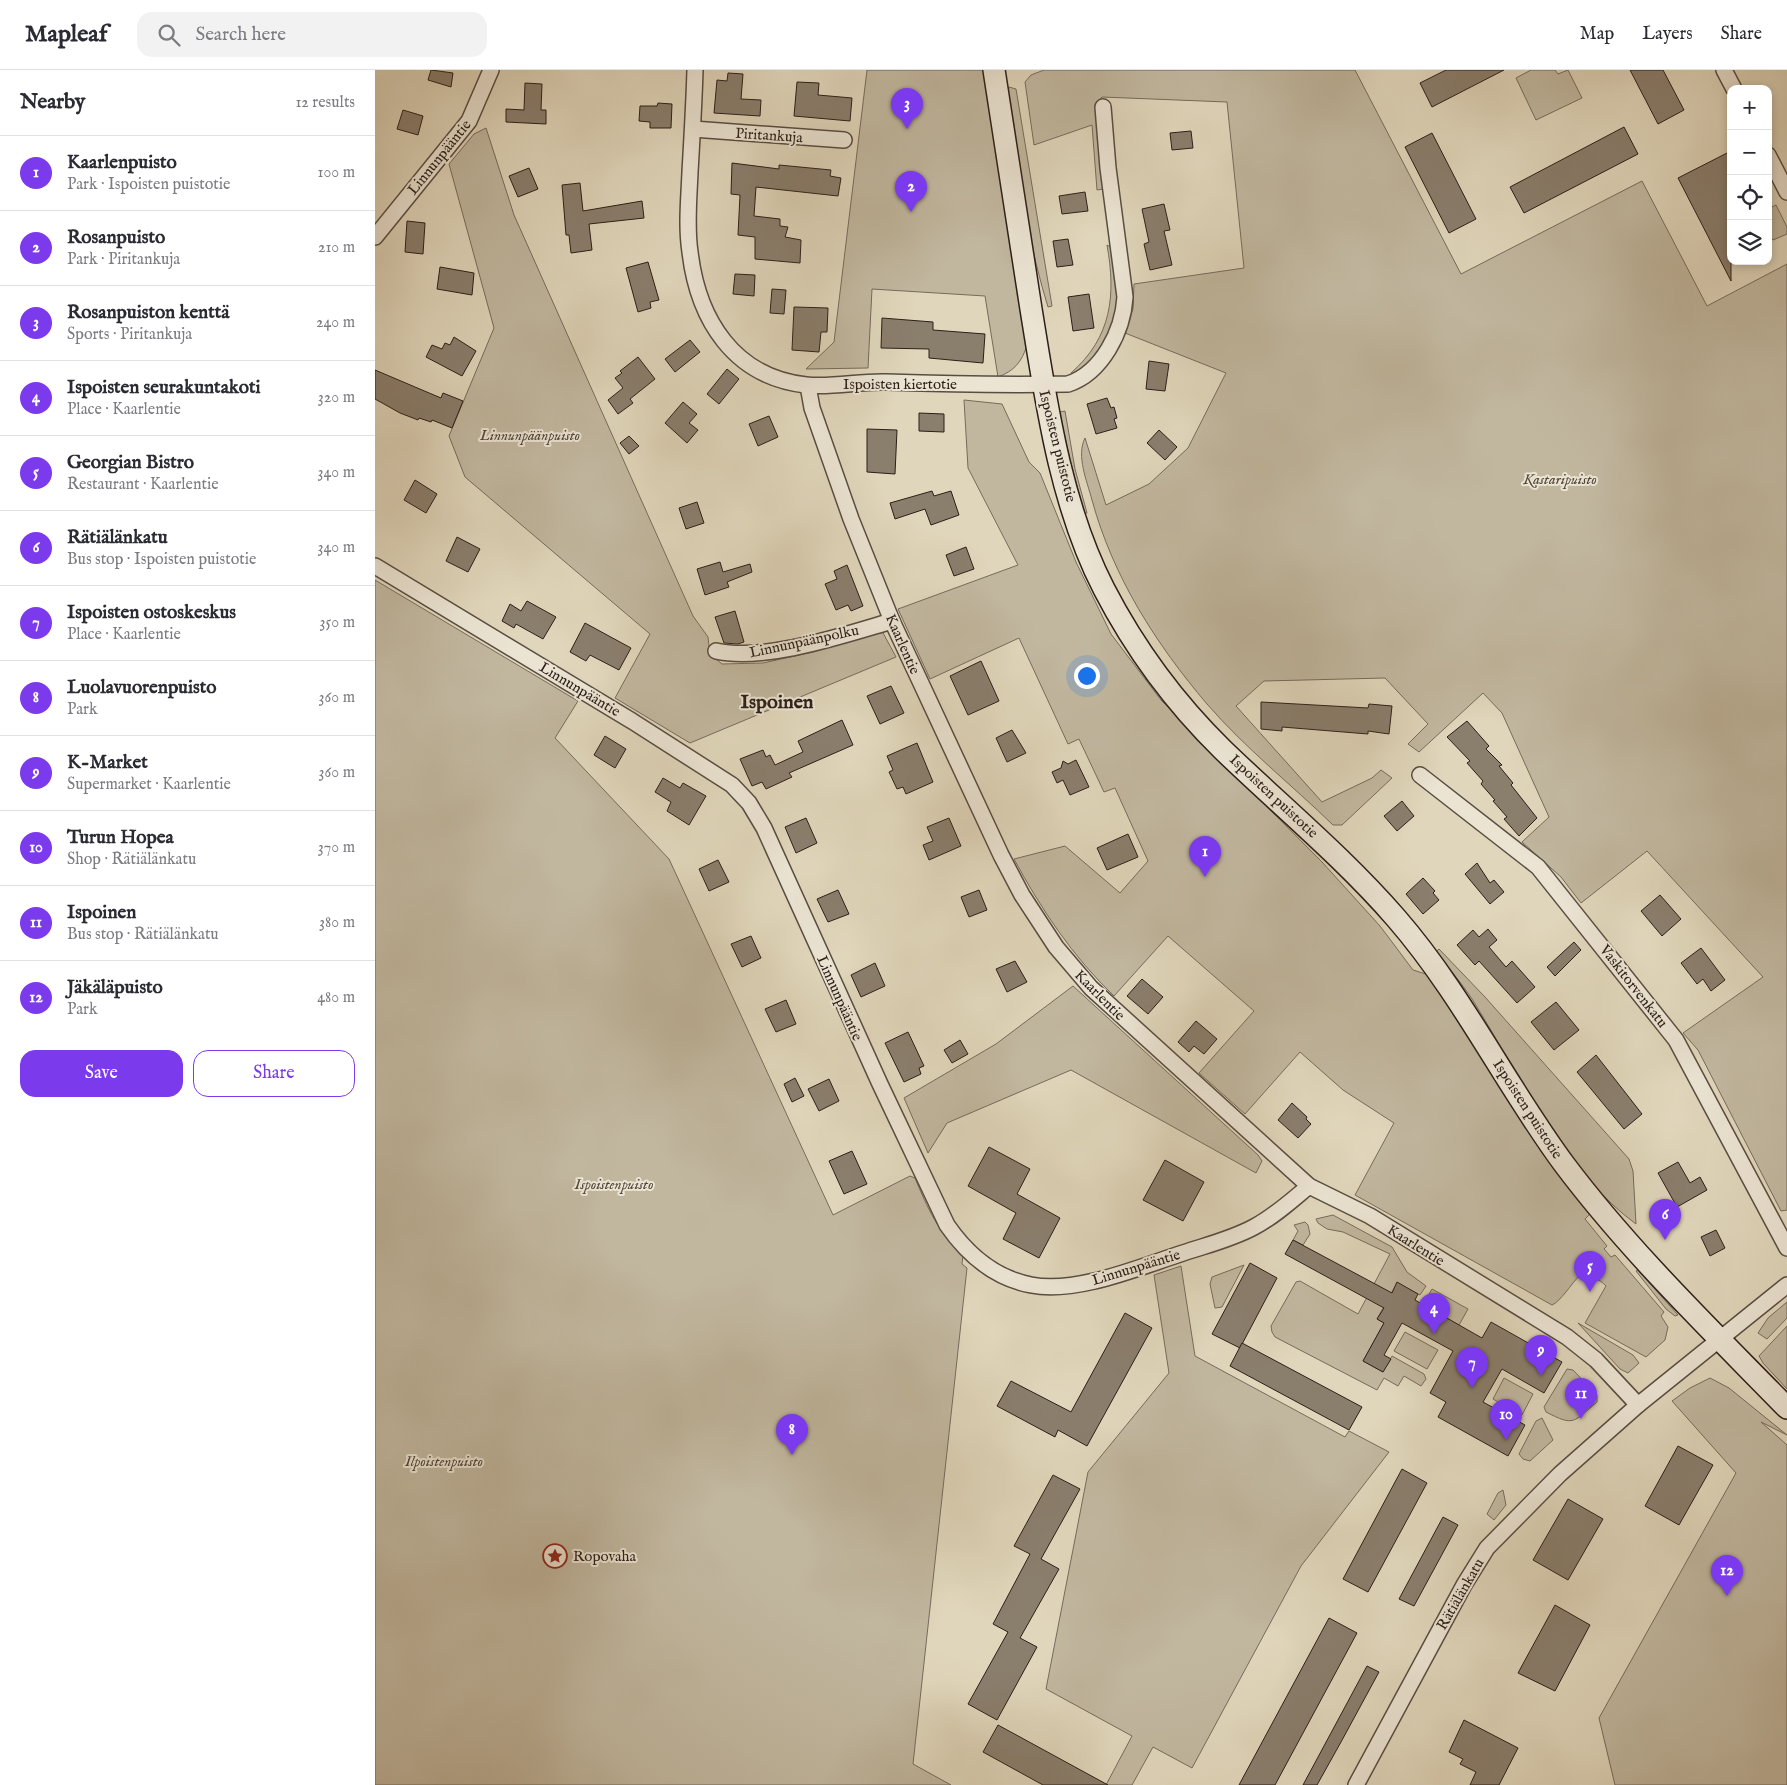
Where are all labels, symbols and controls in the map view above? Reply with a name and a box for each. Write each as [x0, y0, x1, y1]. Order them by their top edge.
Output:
search box [137, 12, 487, 57]
text: Mapleaf [25, 19, 107, 50]
icon: search [155, 21, 183, 49]
text: Search here [195, 23, 286, 47]
text: Map [1580, 23, 1614, 46]
text: Layers [1642, 23, 1693, 46]
text: Share [1721, 23, 1762, 46]
map controls [1727, 85, 1772, 265]
button: + [1727, 85, 1772, 130]
pin: 3 [891, 88, 923, 129]
text: Nearby [20, 89, 85, 116]
text: 12 results [295, 93, 355, 113]
street label: Linnunpääntie [403, 116, 476, 199]
street label: Piritankuja [735, 124, 804, 147]
button: − [1727, 130, 1772, 175]
text: Kaarlenpuisto [67, 151, 177, 175]
text: 1 [33, 163, 39, 183]
text: 100 m [318, 163, 355, 183]
pin: 2 [895, 171, 927, 212]
text: Park · Ispoisten puistotie [67, 175, 230, 195]
button: locate [1727, 175, 1772, 220]
button: layers [1727, 220, 1772, 265]
text: Rosanpuisto [67, 226, 165, 250]
text: 2 [32, 238, 40, 258]
text: 210 m [318, 238, 355, 258]
text: Park · Piritankuja [67, 250, 180, 270]
text: Rosanpuiston kenttä [67, 301, 229, 325]
text: 3 [33, 313, 39, 333]
text: 240 m [316, 313, 355, 333]
text: Sports · Piritankuja [67, 325, 192, 345]
street label: Ispoisten kiertotie [843, 375, 957, 394]
text: Ispoisten seurakuntakoti [67, 376, 261, 400]
text: 4 [32, 388, 40, 408]
text: 320 m [318, 388, 355, 408]
street label: Ispoisten puistotie [1034, 388, 1081, 504]
text: Place · Kaarlentie [67, 400, 181, 420]
park label: Linnunpäänpuisto [479, 426, 580, 445]
text: Georgian Bistro [67, 451, 194, 475]
text: 5 [33, 463, 39, 483]
text: 340 m [317, 463, 355, 483]
park label: Kastaripuisto [1522, 470, 1597, 489]
text: Restaurant · Kaarlentie [67, 475, 218, 495]
text: Rätiälänkatu [67, 526, 168, 550]
text: 6 [33, 538, 39, 558]
text: 340 m [317, 538, 355, 558]
text: Bus stop · Ispoisten puistotie [67, 550, 256, 570]
text: Ispoisten ostoskeskus [67, 601, 236, 625]
street label: Kaarlentie [881, 611, 924, 677]
text: 7 [32, 613, 40, 633]
text: 350 m [320, 613, 355, 633]
street label: Linnunpäänpolku [748, 621, 861, 662]
text: Place · Kaarlentie [67, 625, 181, 645]
street label: Linnunpääntie [536, 658, 624, 721]
your location [1074, 663, 1100, 689]
text: Luolavuorenpuisto [67, 676, 216, 700]
text: 8 [33, 688, 39, 708]
text: 360 m [319, 688, 355, 708]
district label: Ispoinen [740, 690, 814, 715]
text: Park [67, 700, 97, 720]
street label: Ispoisten puistotie [1225, 750, 1322, 843]
text: K-Market [67, 751, 148, 775]
text: 9 [33, 763, 39, 783]
text: 360 m [319, 763, 355, 783]
text: Supermarket · Kaarlentie [67, 775, 231, 795]
text: Turun Hopea [67, 826, 174, 850]
pin: 1 [1189, 836, 1221, 877]
text: 10 [29, 838, 43, 858]
text: 370 m [318, 838, 355, 858]
text: Shop · Rätiälänkatu [67, 850, 196, 870]
text: Ispoinen [67, 901, 136, 925]
text: 11 [30, 913, 42, 933]
text: 380 m [319, 913, 355, 933]
text: Bus stop · Rätiälänkatu [67, 925, 219, 945]
street label: Vaskitorvenkatu [1595, 940, 1672, 1032]
street label: Linnunpääntie [812, 953, 867, 1044]
street label: Kaarlentie [1070, 966, 1129, 1025]
text: Jäkäläpuisto [67, 976, 163, 1000]
text: 12 [29, 988, 43, 1008]
text: 480 m [317, 988, 355, 1008]
text: Park [67, 1000, 97, 1020]
button: Save [20, 1050, 183, 1097]
button: Share [193, 1050, 355, 1097]
street label: Ispoisten puistotie [1488, 1056, 1567, 1163]
park label: Ispoistenpuisto [574, 1175, 653, 1194]
pin: 6 [1649, 1199, 1681, 1240]
street label: Kaarlentie [1383, 1220, 1448, 1271]
street label: Linnunpääntie [1090, 1245, 1183, 1290]
pin: 5 [1574, 1251, 1606, 1292]
pin: 4 [1418, 1293, 1450, 1334]
pin: 9 [1525, 1335, 1557, 1376]
pin: 7 [1456, 1347, 1488, 1388]
pin: 11 [1565, 1378, 1597, 1419]
pin: 10 [1490, 1399, 1522, 1440]
pin: 8 [776, 1414, 808, 1455]
park label: Ilpoistenpuisto [404, 1452, 483, 1471]
place icon: Ropovaha [542, 1543, 568, 1569]
place label: Ropovaha [573, 1547, 637, 1566]
street label: Rätiälänkatu [1432, 1555, 1489, 1633]
pin: 12 [1711, 1555, 1743, 1596]

